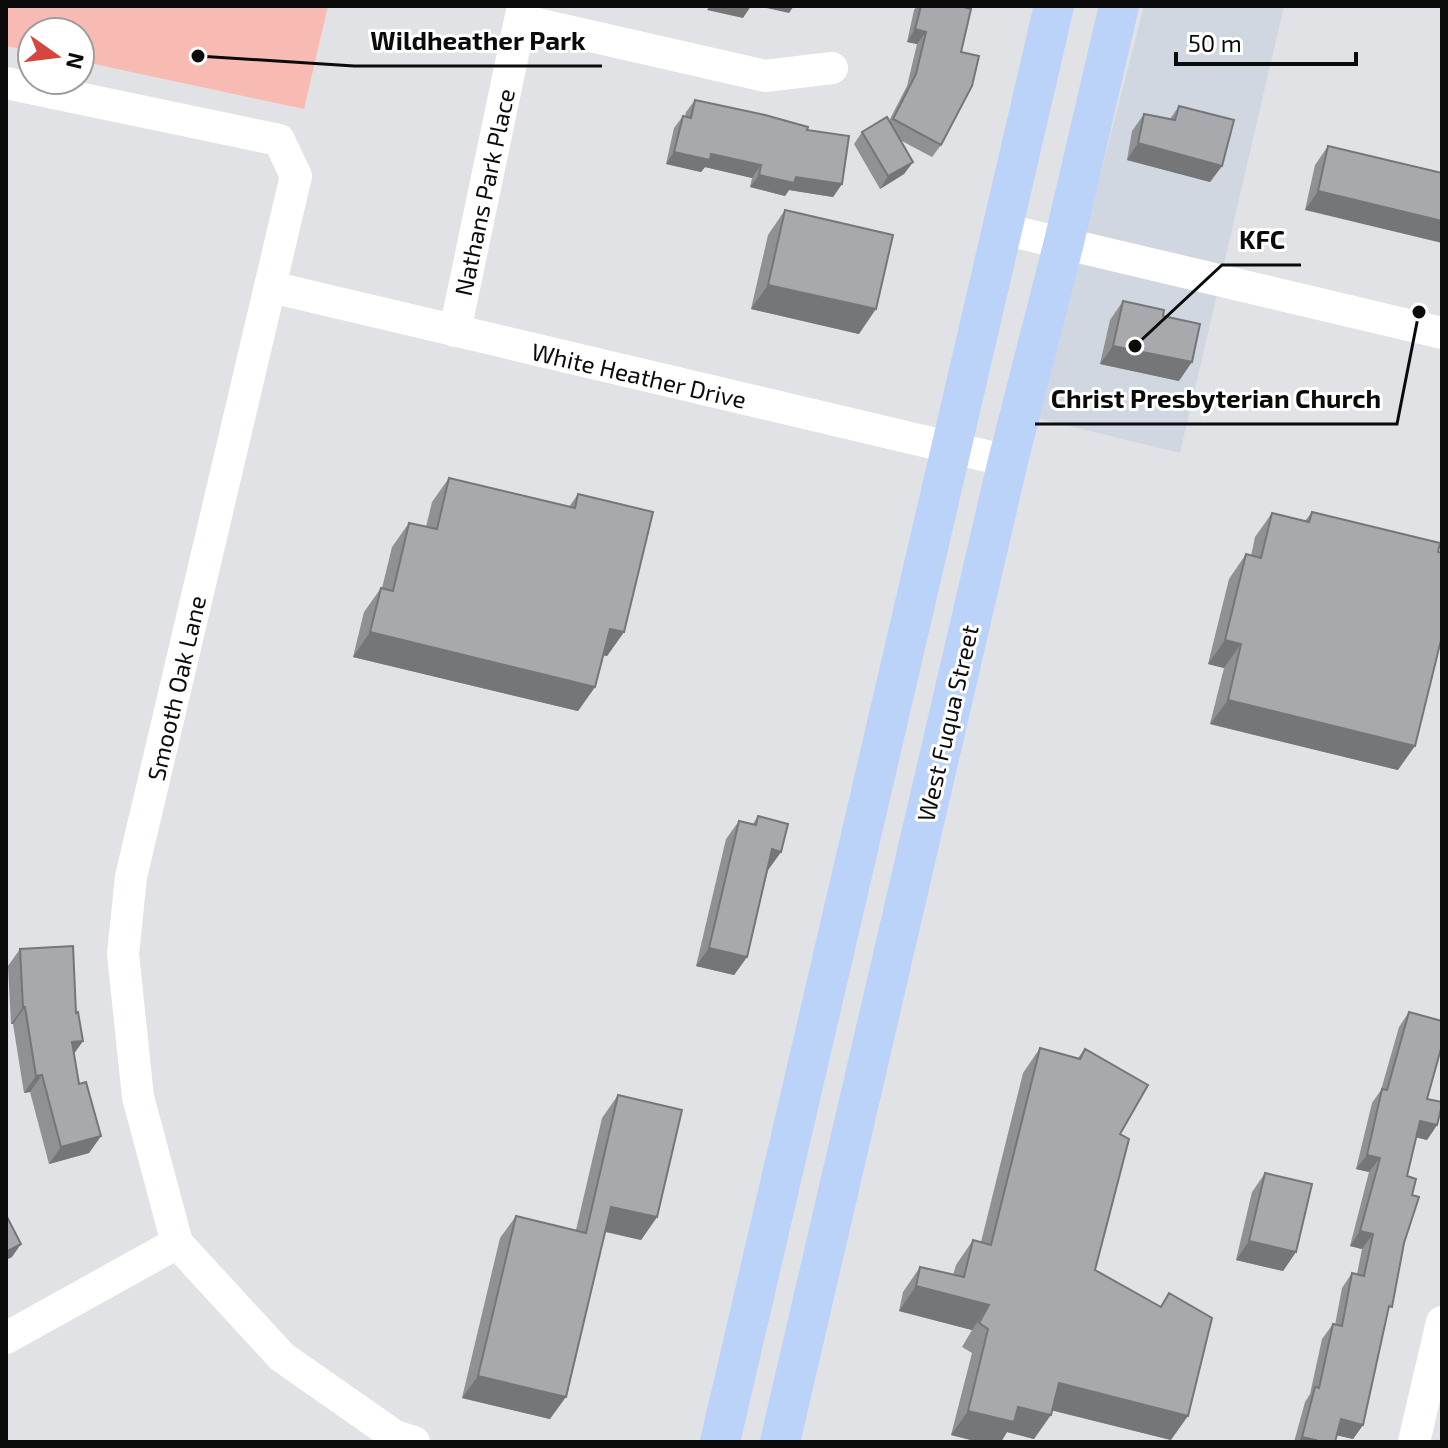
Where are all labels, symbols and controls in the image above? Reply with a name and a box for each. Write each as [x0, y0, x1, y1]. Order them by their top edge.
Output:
north arrow [16, 16, 96, 96]
callout: Wildheather Park [354, 16, 602, 66]
scale bar [1176, 16, 1356, 66]
text: Wildheather Park [370, 24, 586, 55]
text: 50 m [1188, 28, 1242, 57]
text: N [62, 50, 91, 72]
street label: Nathans Park Place [448, 86, 520, 298]
callout: KFC [1222, 215, 1301, 265]
text: KFC [1239, 223, 1285, 254]
street label: White Heather Drive [529, 336, 749, 414]
callout: Christ Presbyterian Church [1035, 374, 1397, 424]
text: Christ Presbyterian Church [1051, 382, 1381, 414]
street label: Smooth Oak Lane [141, 593, 211, 783]
street label: West Fuqua Street [910, 622, 984, 824]

